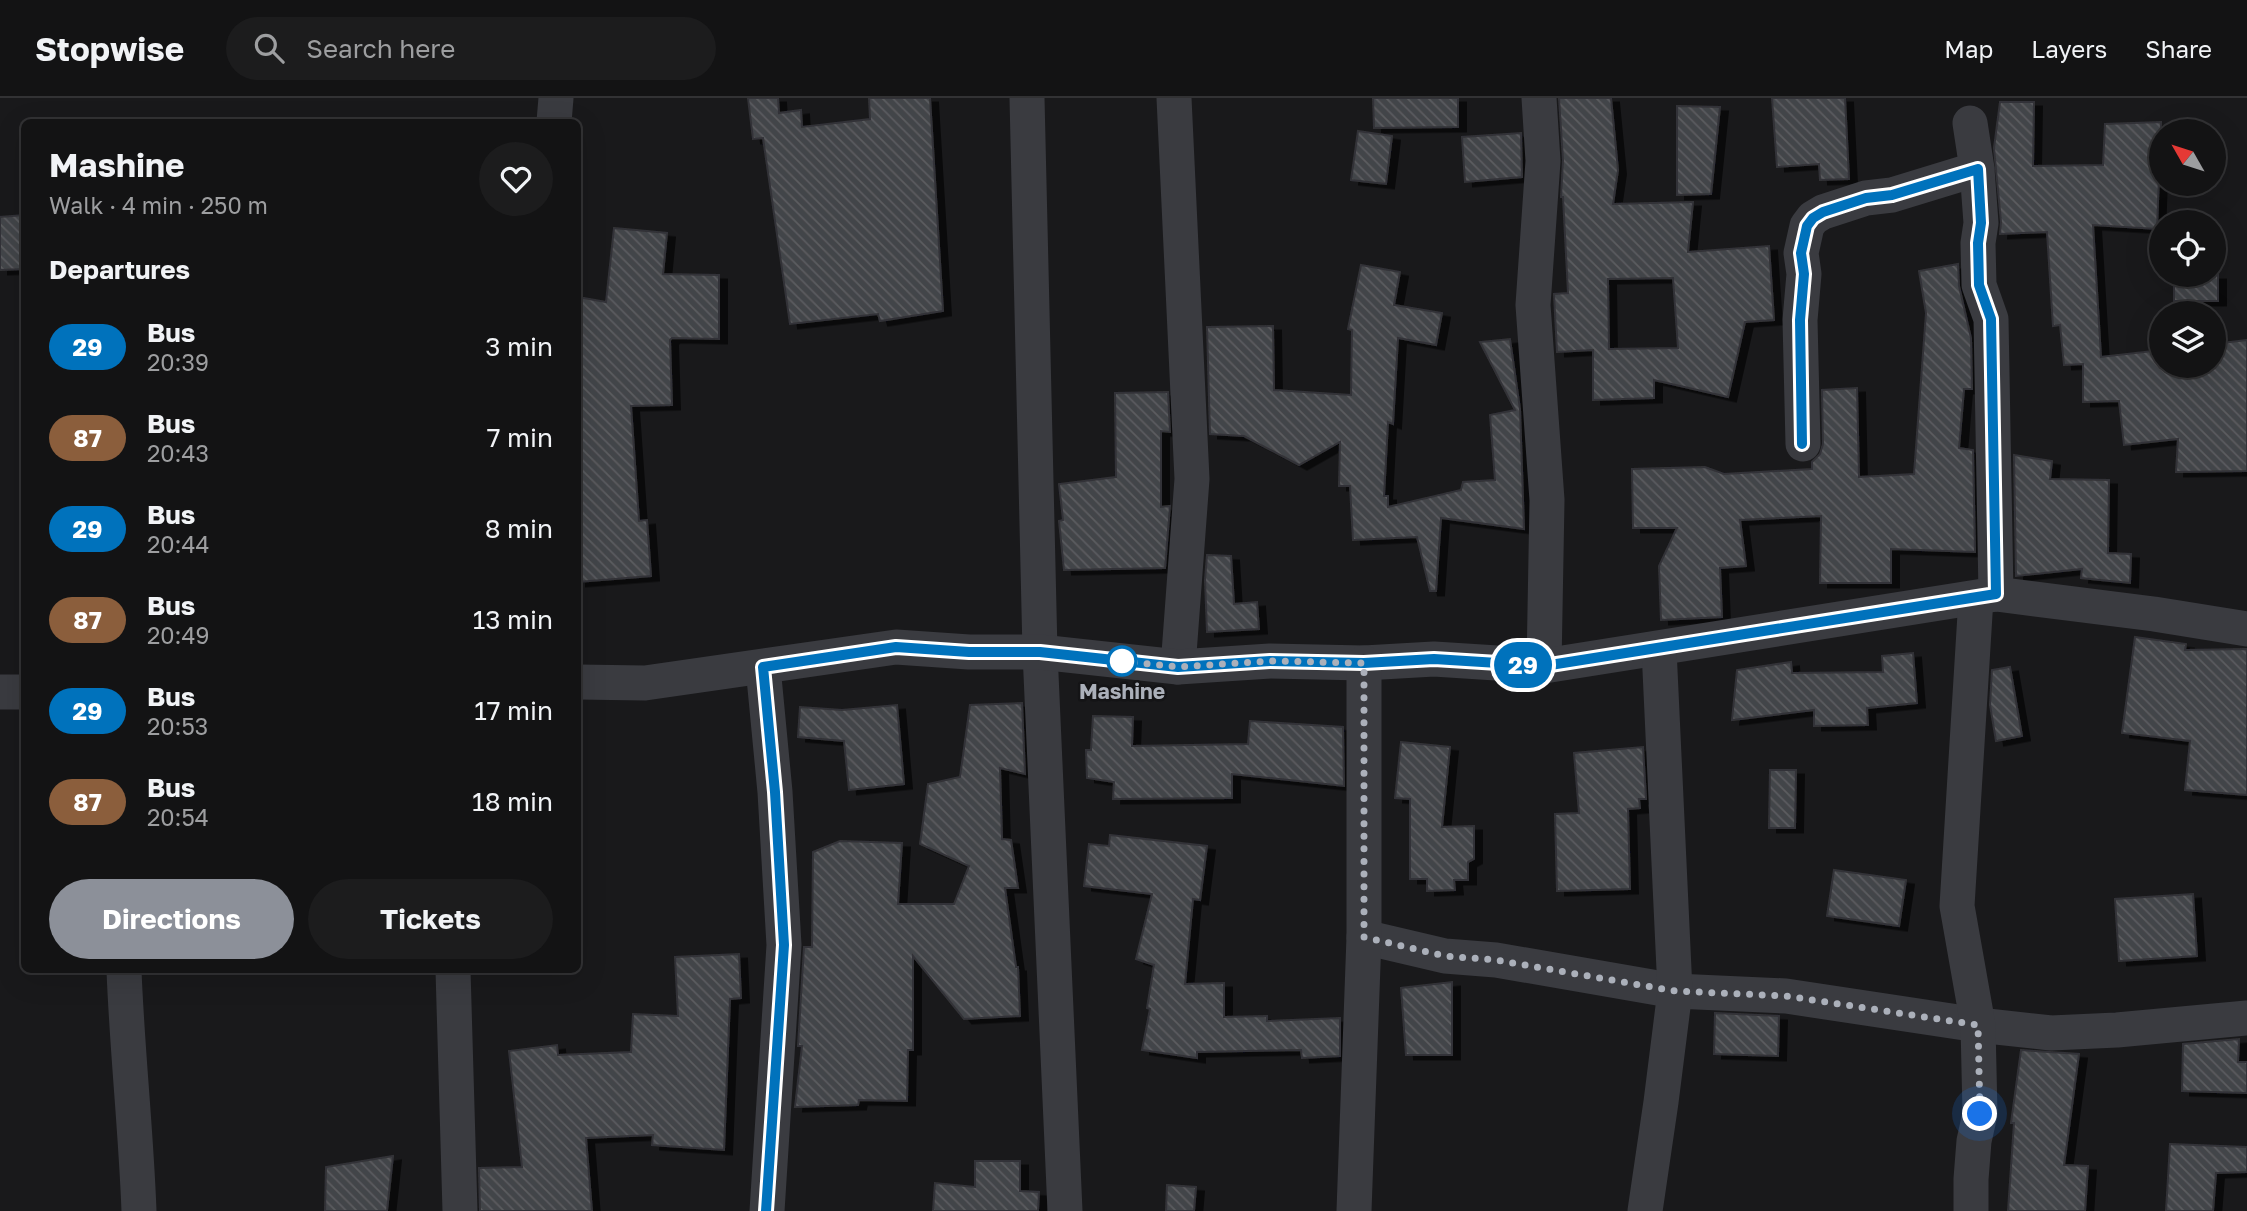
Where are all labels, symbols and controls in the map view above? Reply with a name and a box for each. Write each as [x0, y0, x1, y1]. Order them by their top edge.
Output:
search box [226, 17, 716, 80]
text: Stopwise [35, 29, 184, 68]
icon: search [250, 29, 288, 67]
text: Search here [306, 33, 455, 64]
text: Map [1944, 34, 1993, 63]
text: Layers [2031, 34, 2107, 63]
text: Share [2145, 34, 2212, 63]
north arrow [2149, 119, 2226, 196]
map controls [2149, 119, 2226, 378]
button: heart [479, 142, 553, 216]
text: Mashine [49, 145, 184, 184]
text: Walk · 4 min · 250 m [49, 191, 268, 219]
button: locate [2149, 210, 2226, 287]
text: Departures [49, 254, 190, 285]
button: layers [2149, 301, 2226, 378]
text: Bus [147, 317, 195, 348]
text: 3 min [485, 331, 553, 362]
text: 29 [73, 332, 102, 361]
text: 20:39 [147, 348, 209, 376]
text: Bus [147, 408, 195, 439]
text: 7 min [487, 422, 553, 453]
text: 87 [73, 423, 102, 452]
text: 20:43 [147, 439, 209, 467]
text: Bus [147, 499, 195, 530]
text: 8 min [485, 513, 553, 544]
text: 29 [73, 514, 102, 543]
text: 20:44 [147, 530, 210, 558]
text: Bus [147, 590, 195, 621]
text: 13 min [473, 604, 553, 635]
text: 87 [73, 605, 102, 634]
text: 20:49 [147, 621, 209, 649]
line badge: 29 [1492, 642, 1554, 688]
marker: Mashine [1107, 646, 1137, 676]
text: 29 [1508, 650, 1538, 679]
place label: Mashine [1079, 678, 1165, 704]
text: Bus [147, 681, 195, 712]
text: 17 min [474, 695, 553, 726]
text: 29 [73, 696, 102, 725]
text: 20:53 [147, 712, 208, 740]
text: Bus [147, 772, 195, 803]
text: 18 min [472, 786, 553, 817]
text: 87 [73, 787, 102, 816]
text: 20:54 [147, 803, 209, 831]
button: Directions [49, 879, 294, 959]
button: Tickets [308, 879, 553, 959]
your location [1962, 1096, 1997, 1131]

